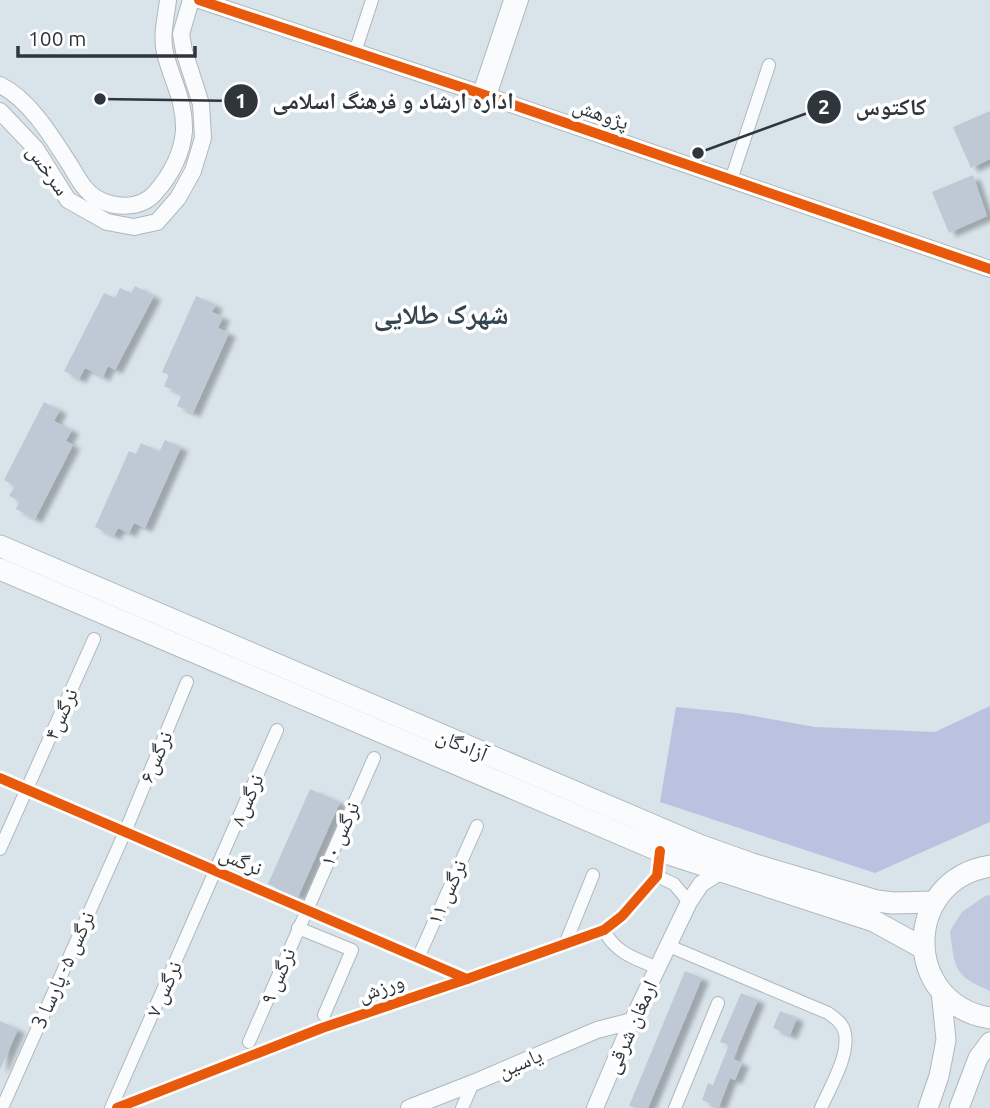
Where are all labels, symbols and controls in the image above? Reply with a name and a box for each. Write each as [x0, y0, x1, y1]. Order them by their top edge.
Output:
scale bar [18, 14, 194, 58]
text: 100 m [28, 26, 86, 50]
callout: اداره ارشاد و فرهنگ اسلامی [223, 79, 528, 123]
callout: کاکتوس [806, 85, 940, 129]
text: 1 [235, 88, 247, 112]
text: اداره ارشاد و فرهنگ اسلامی [272, 88, 514, 115]
street label: پژوهش [570, 92, 632, 136]
text: 2 [818, 94, 830, 118]
text: کاکتوس [856, 94, 926, 121]
street label: سرخس [21, 139, 75, 201]
district label: شهرک طلایی [373, 298, 509, 332]
street label: نرگس۴ [38, 684, 84, 744]
street label: آزادگان [433, 723, 492, 767]
street label: نرگس۶ [134, 727, 178, 787]
street label: نرگس۸ [225, 770, 269, 830]
street label: نرگس ۱۰ [314, 798, 366, 870]
street label: نرگس [216, 840, 266, 882]
street label: نرگس ۱۱ [421, 856, 473, 928]
street label: نرگس ۵- پارسا 3 [26, 907, 100, 1033]
street label: نرگس ۹ [255, 944, 301, 1008]
street label: نرگس ۷ [140, 957, 188, 1021]
street label: ورزش [354, 968, 408, 1008]
street label: ارمغان شرقی [599, 976, 663, 1078]
street label: یاسین [494, 1042, 546, 1084]

